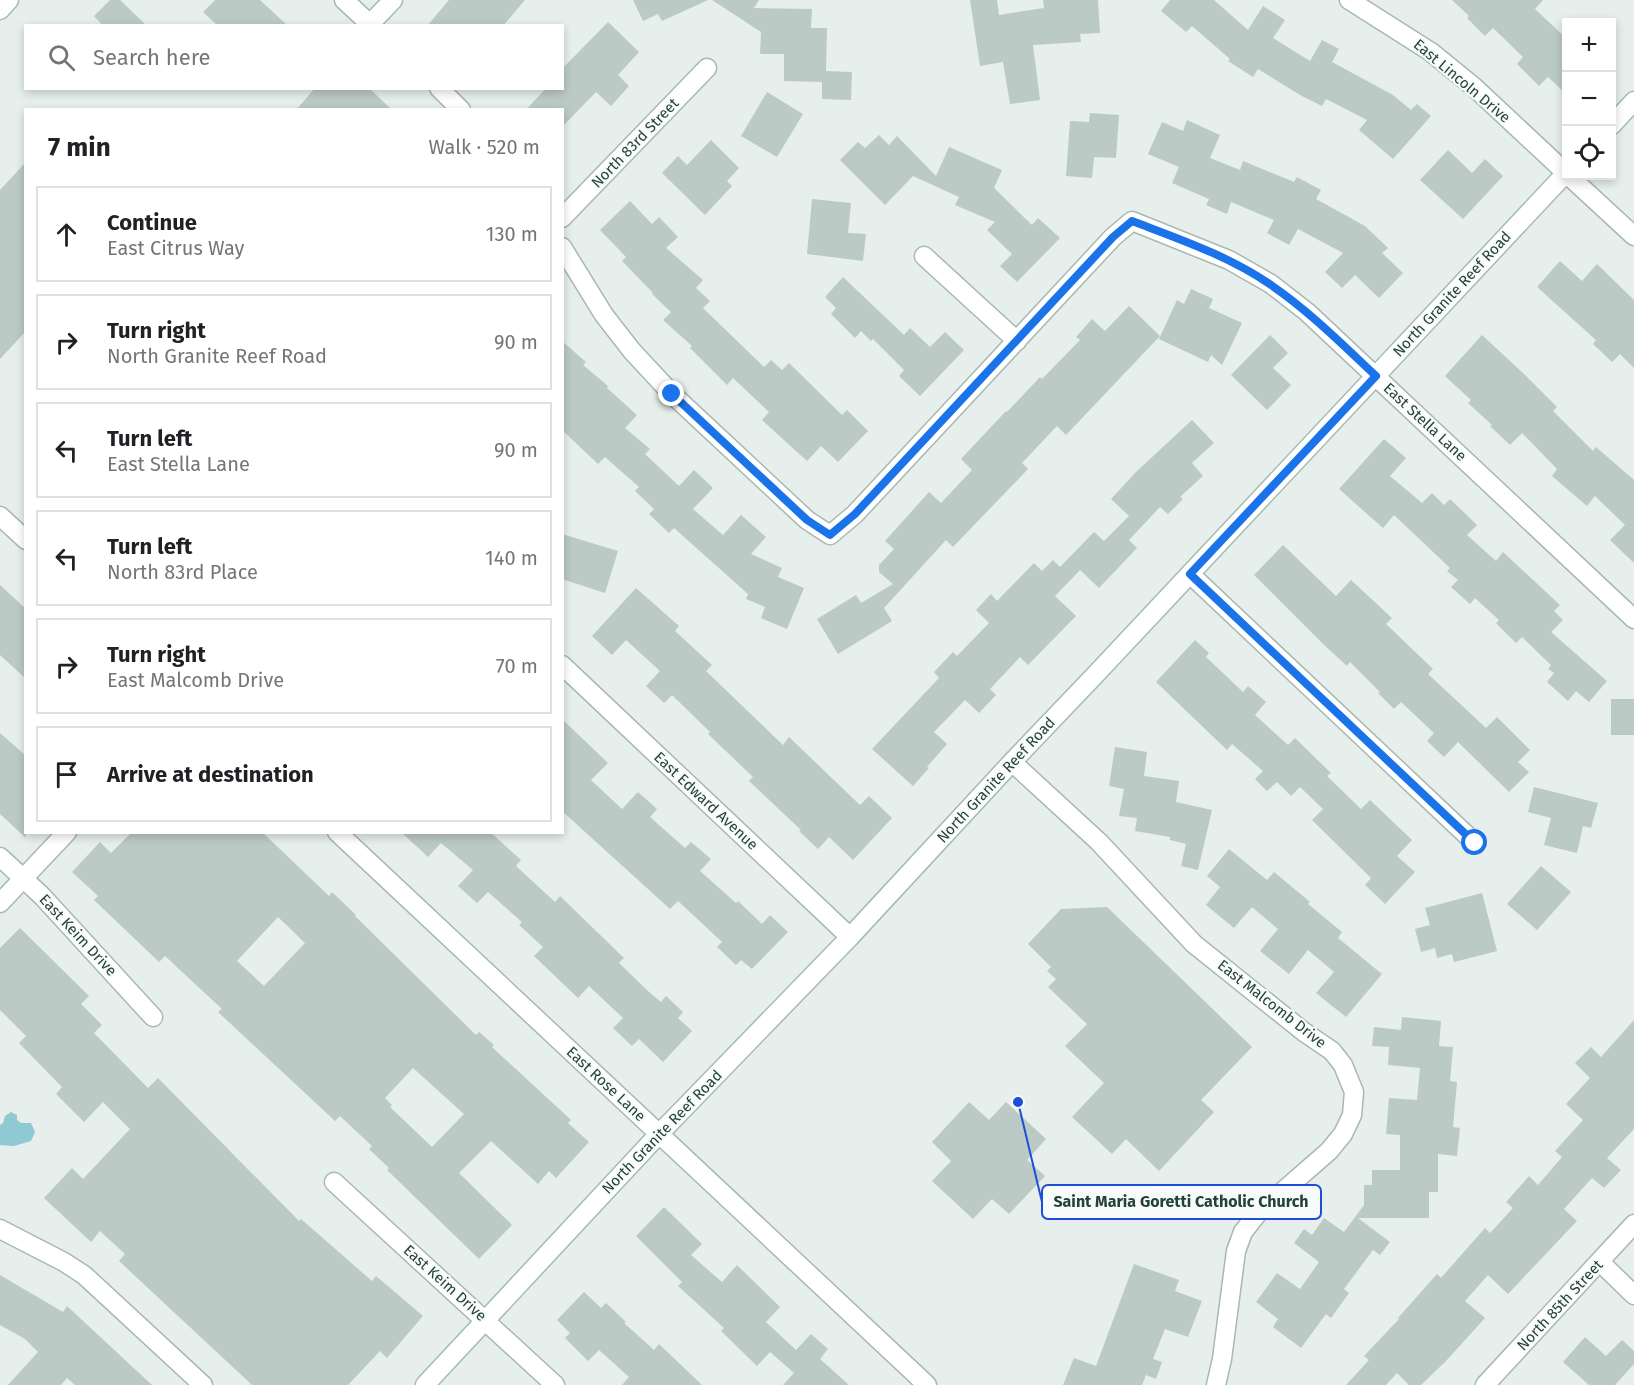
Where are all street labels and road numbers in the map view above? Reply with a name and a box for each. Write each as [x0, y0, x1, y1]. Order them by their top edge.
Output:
street label: East Lincoln Drive [1410, 35, 1514, 127]
street label: North 83rd Street [588, 94, 683, 192]
street label: North Granite Reef Road [1389, 228, 1515, 360]
street label: East Stella Lane [1380, 379, 1470, 465]
street label: North Granite Reef Road [933, 714, 1059, 846]
street label: East Edward Avenue [650, 748, 762, 854]
street label: East Keim Drive [36, 890, 120, 980]
street label: East Malcomb Drive [1214, 956, 1330, 1052]
street label: East Rose Lane [563, 1043, 649, 1125]
street label: North Granite Reef Road [598, 1066, 726, 1198]
street label: East Keim Drive [400, 1241, 490, 1325]
street label: North 85th Street [1513, 1255, 1607, 1354]

